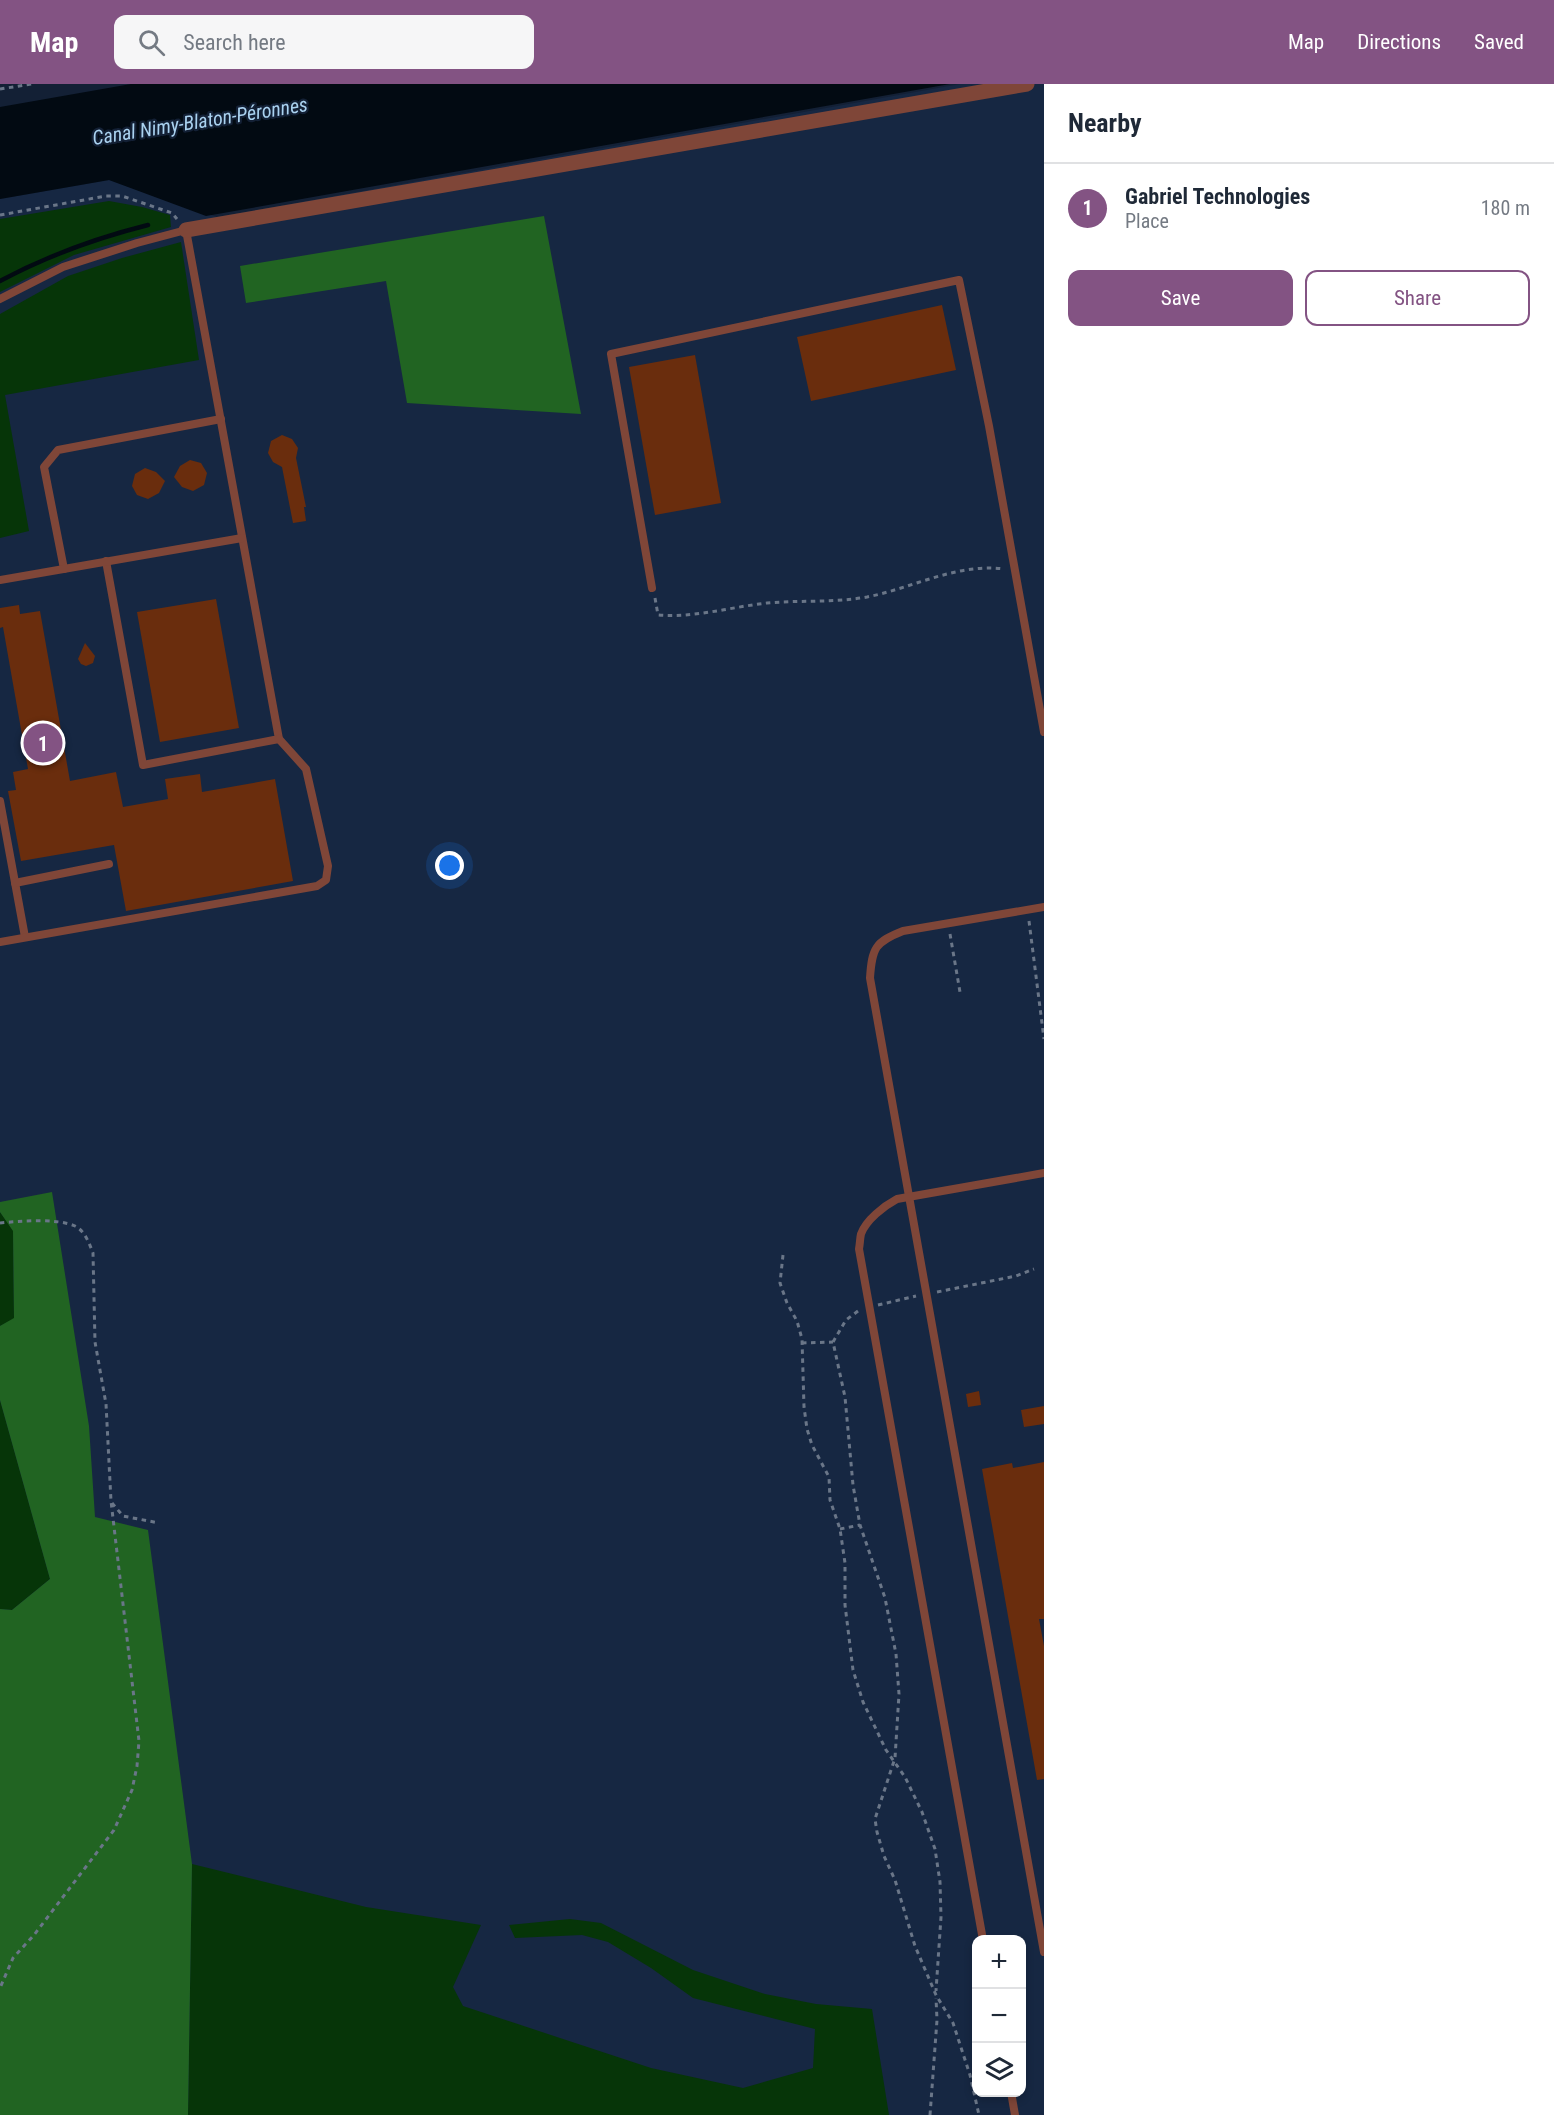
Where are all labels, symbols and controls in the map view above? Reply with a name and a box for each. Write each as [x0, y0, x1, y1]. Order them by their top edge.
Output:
search box [114, 15, 534, 69]
text: Map [30, 26, 78, 59]
icon: search [135, 26, 168, 59]
text: Search here [183, 30, 286, 55]
text: Map [1288, 30, 1324, 54]
text: Directions [1357, 30, 1441, 54]
text: Saved [1474, 30, 1524, 54]
water label: Canal Nimy-Blaton-Péronnes [91, 92, 310, 150]
text: Nearby [1068, 108, 1142, 138]
text: Gabriel Technologies [1125, 184, 1310, 209]
text: 1 [1082, 196, 1093, 220]
text: 180 m [1481, 196, 1530, 220]
text: Place [1125, 209, 1169, 233]
button: Save [1068, 270, 1293, 326]
button: Share [1305, 270, 1530, 326]
pin: 1 [24, 720, 63, 766]
your location [435, 851, 464, 880]
map controls [972, 1935, 1026, 2097]
button: + [972, 1935, 1026, 1989]
button: − [972, 1989, 1026, 2043]
button: layers [972, 2043, 1026, 2097]

